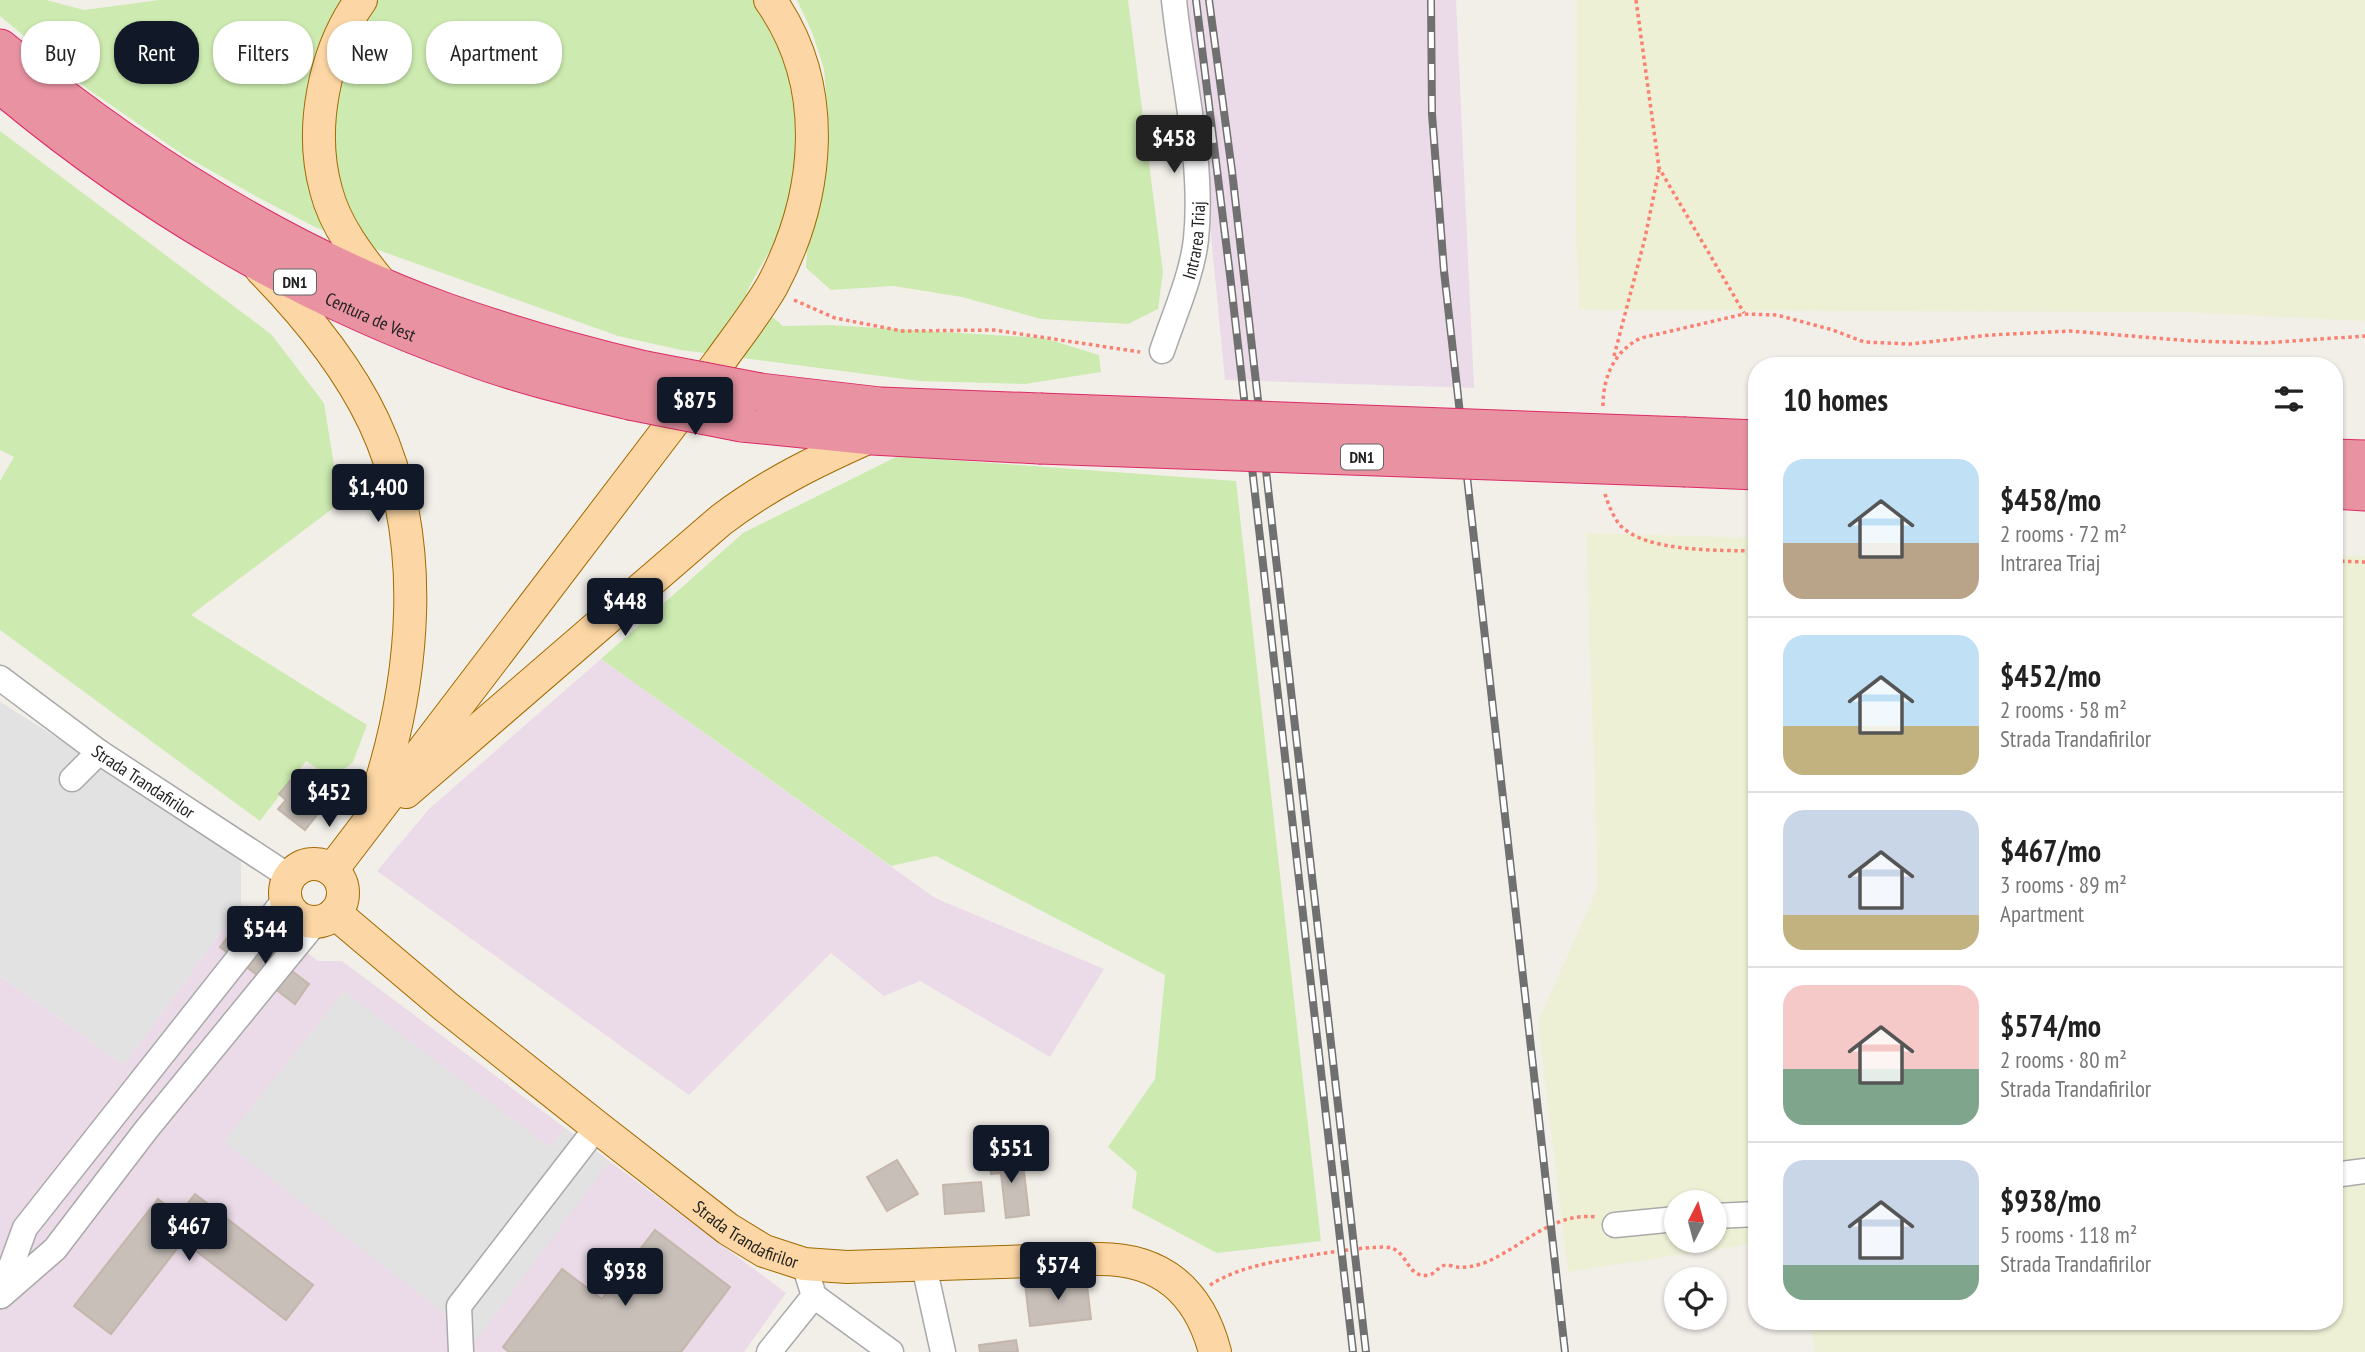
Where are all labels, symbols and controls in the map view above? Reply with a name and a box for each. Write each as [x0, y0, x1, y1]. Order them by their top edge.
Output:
chip: Buy [21, 21, 100, 84]
chip: Rent [114, 21, 199, 84]
chip: Filters [213, 21, 313, 84]
chip: New [327, 21, 412, 84]
chip: Apartment [426, 21, 562, 84]
pin: $458 [1133, 116, 1215, 175]
text: $458 [1152, 123, 1196, 152]
street label: Intrarea Triaj [1176, 201, 1209, 282]
road number: DN1 [274, 270, 316, 294]
street label: Centura de Vest [322, 286, 419, 346]
pin: $875 [654, 378, 736, 437]
text: 10 homes [1783, 380, 1888, 419]
icon: filters [2270, 380, 2308, 418]
text: $875 [673, 385, 717, 414]
road number: DN1 [1341, 445, 1383, 470]
pin: $1,400 [321, 464, 435, 524]
text: $1,400 [348, 472, 408, 501]
text: $458/mo [2000, 480, 2101, 519]
icon: home [1839, 487, 1923, 571]
text: 2 rooms · 72 m² [2000, 519, 2127, 548]
text: Intrarea Triaj [2000, 548, 2100, 577]
pin: $448 [584, 578, 666, 638]
text: $448 [603, 586, 647, 615]
text: $452/mo [2000, 656, 2101, 695]
icon: home [1839, 663, 1923, 747]
text: 2 rooms · 58 m² [2000, 695, 2127, 724]
text: Strada Trandafirilor [2000, 724, 2151, 753]
street label: Strada Trandafirilor [87, 739, 200, 823]
pin: $452 [288, 770, 370, 829]
text: $452 [307, 777, 351, 806]
text: $467/mo [2000, 831, 2101, 870]
icon: home [1839, 838, 1923, 922]
text: 3 rooms · 89 m² [2000, 870, 2127, 899]
text: Apartment [2000, 899, 2084, 928]
pin: $544 [224, 906, 306, 966]
text: $544 [243, 914, 287, 943]
text: $574/mo [2000, 1006, 2101, 1045]
icon: home [1839, 1013, 1923, 1097]
text: 2 rooms · 80 m² [2000, 1045, 2127, 1074]
text: Strada Trandafirilor [2000, 1074, 2151, 1103]
pin: $551 [970, 1126, 1052, 1185]
text: $551 [989, 1133, 1033, 1162]
text: $938/mo [2000, 1181, 2101, 1220]
icon: home [1839, 1188, 1923, 1272]
north arrow [1664, 1190, 1727, 1253]
map controls [1664, 1190, 1727, 1330]
street label: Strada Trandafirilor [689, 1195, 802, 1273]
pin: $467 [148, 1204, 230, 1263]
text: $467 [167, 1211, 211, 1240]
text: 5 rooms · 118 m² [2000, 1220, 2137, 1249]
pin: $574 [1017, 1242, 1099, 1302]
pin: $938 [584, 1248, 666, 1308]
text: Strada Trandafirilor [2000, 1249, 2151, 1278]
text: $574 [1036, 1250, 1080, 1279]
text: $938 [603, 1256, 647, 1285]
button: locate [1664, 1267, 1727, 1330]

